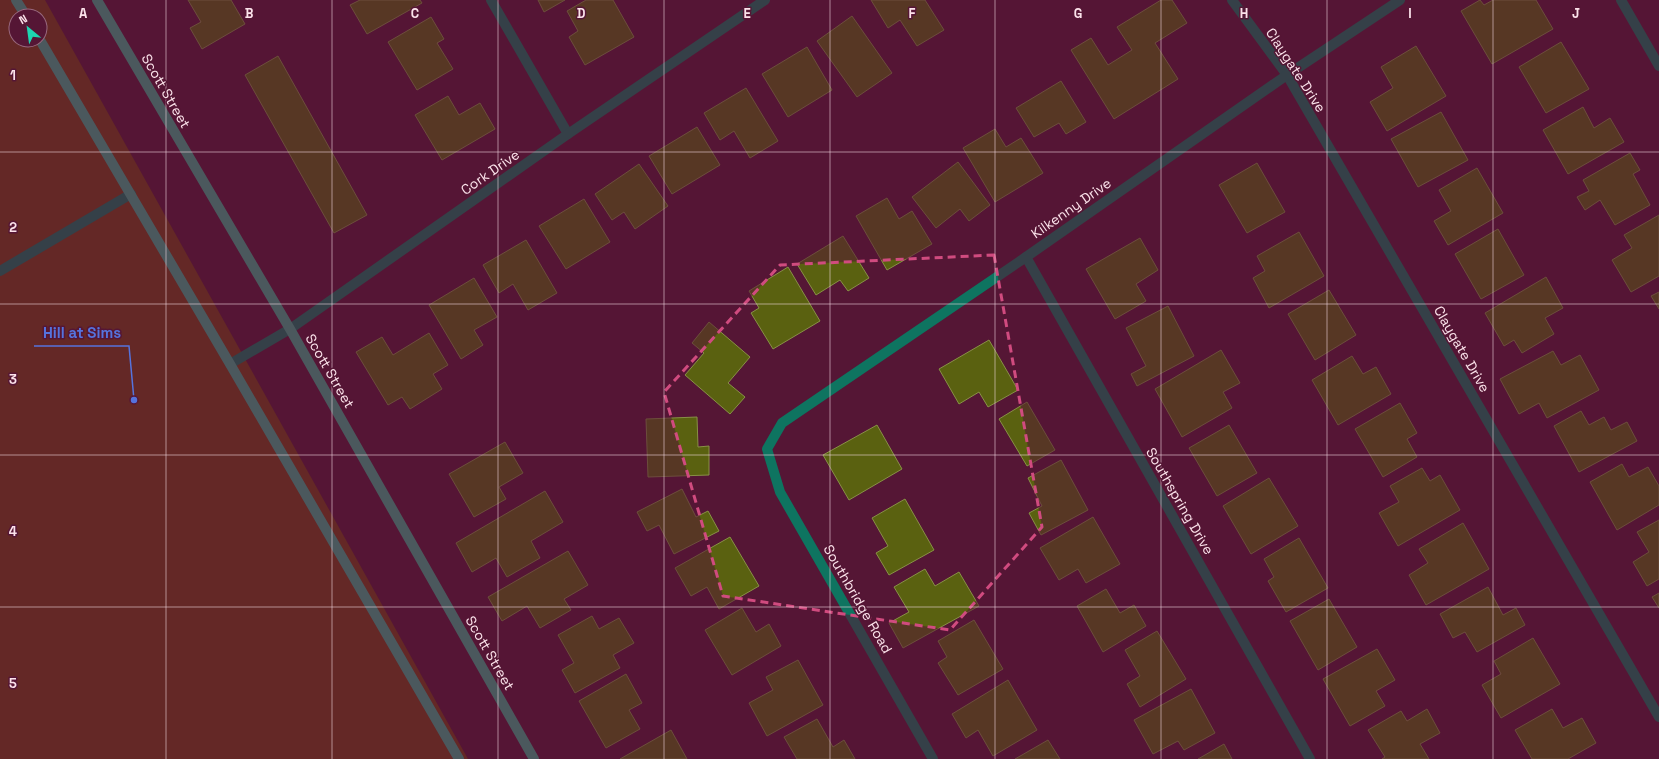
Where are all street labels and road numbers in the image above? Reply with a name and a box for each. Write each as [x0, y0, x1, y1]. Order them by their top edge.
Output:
street label: Claygate Drive [1262, 24, 1330, 116]
street label: Scott Street [137, 51, 195, 131]
street label: Cork Drive [457, 145, 523, 199]
street label: Kilkenny Drive [1027, 174, 1115, 242]
street label: Claygate Drive [1430, 302, 1494, 396]
street label: Scott Street [301, 331, 359, 411]
street label: Southspring Drive [1142, 444, 1218, 558]
street label: Southbridge Road [820, 541, 896, 657]
street label: Scott Street [461, 613, 519, 693]

